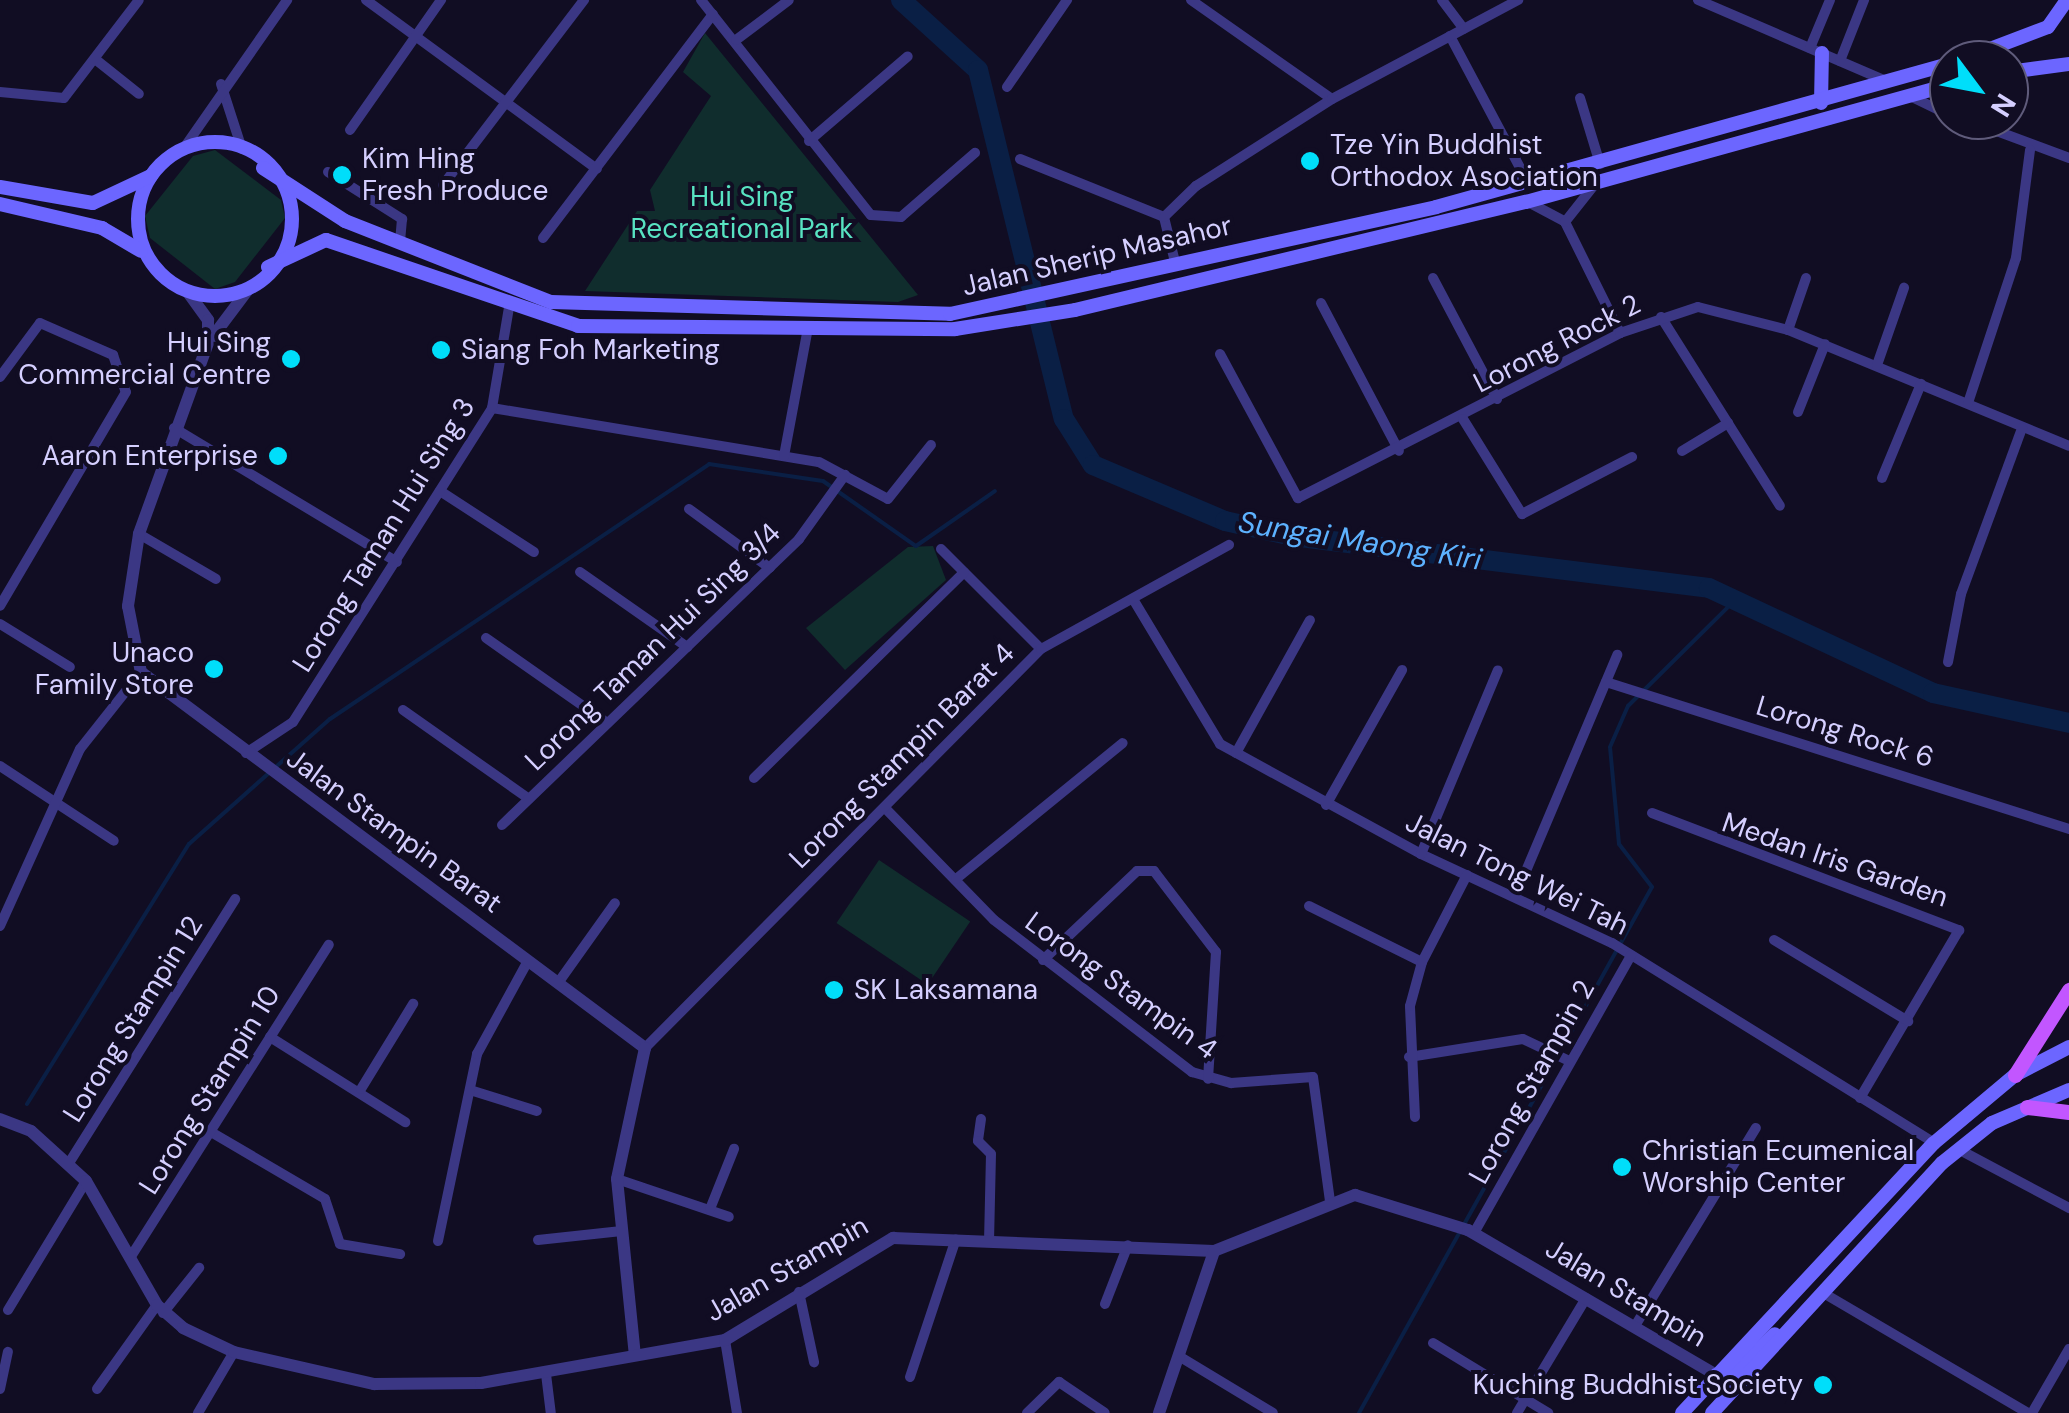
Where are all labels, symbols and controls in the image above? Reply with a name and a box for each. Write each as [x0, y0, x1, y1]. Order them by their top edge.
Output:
north arrow [1929, 40, 2029, 140]
text: N [1982, 87, 2024, 124]
place label: Tze Yin Buddhist Orthodox Asociation [1330, 128, 1598, 194]
place label: Kim Hing Fresh Produce [362, 142, 549, 208]
marker: Tze Yin Buddhist Orthodox Asociation [1299, 150, 1321, 172]
marker: Kim Hing Fresh Produce [331, 164, 353, 186]
park label: Hui Sing Recreational Park [631, 180, 853, 246]
street label: Jalan Sherip Masahor [959, 209, 1235, 303]
street label: Lorong Rock 2 [1468, 288, 1646, 400]
place label: Hui Sing Commercial Centre [18, 326, 271, 392]
place label: Siang Foh Marketing [461, 333, 720, 367]
marker: Siang Foh Marketing [430, 339, 452, 361]
marker: Hui Sing Commercial Centre [280, 348, 302, 370]
street label: Lorong Taman Hui Sing 3 [286, 392, 482, 678]
place label: Aaron Enterprise [41, 439, 258, 473]
marker: Aaron Enterprise [267, 445, 289, 467]
water label: Sungai Maong Kiri [1236, 504, 1484, 578]
street label: Lorong Taman Hui Sing 3/4 [518, 516, 788, 778]
place label: Unaco Family Store [35, 636, 194, 702]
street label: Lorong Stampin Barat 4 [783, 637, 1021, 875]
marker: Unaco Family Store [203, 658, 225, 680]
street label: Lorong Rock 6 [1752, 689, 1938, 775]
street label: Jalan Stampin Barat [280, 742, 508, 920]
street label: Jalan Tong Wei Tah [1400, 805, 1634, 943]
street label: Medan Iris Garden [1718, 806, 1952, 914]
street label: Lorong Stampin 4 [1019, 905, 1223, 1067]
street label: Lorong Stampin 12 [56, 910, 210, 1128]
place label: SK Laksamana [854, 973, 1038, 1007]
street label: Lorong Stampin 2 [1462, 974, 1602, 1190]
marker: SK Laksamana [823, 979, 845, 1001]
street label: Lorong Stampin 10 [132, 980, 288, 1200]
place label: Christian Ecumenical Worship Center [1642, 1134, 1914, 1200]
marker: Christian Ecumenical Worship Center [1611, 1156, 1633, 1178]
street label: Jalan Stampin [700, 1209, 874, 1329]
street label: Jalan Stampin [1539, 1232, 1713, 1354]
place label: Kuching Buddhist Society [1473, 1368, 1803, 1402]
marker: Kuching Buddhist Society [1812, 1374, 1834, 1396]

